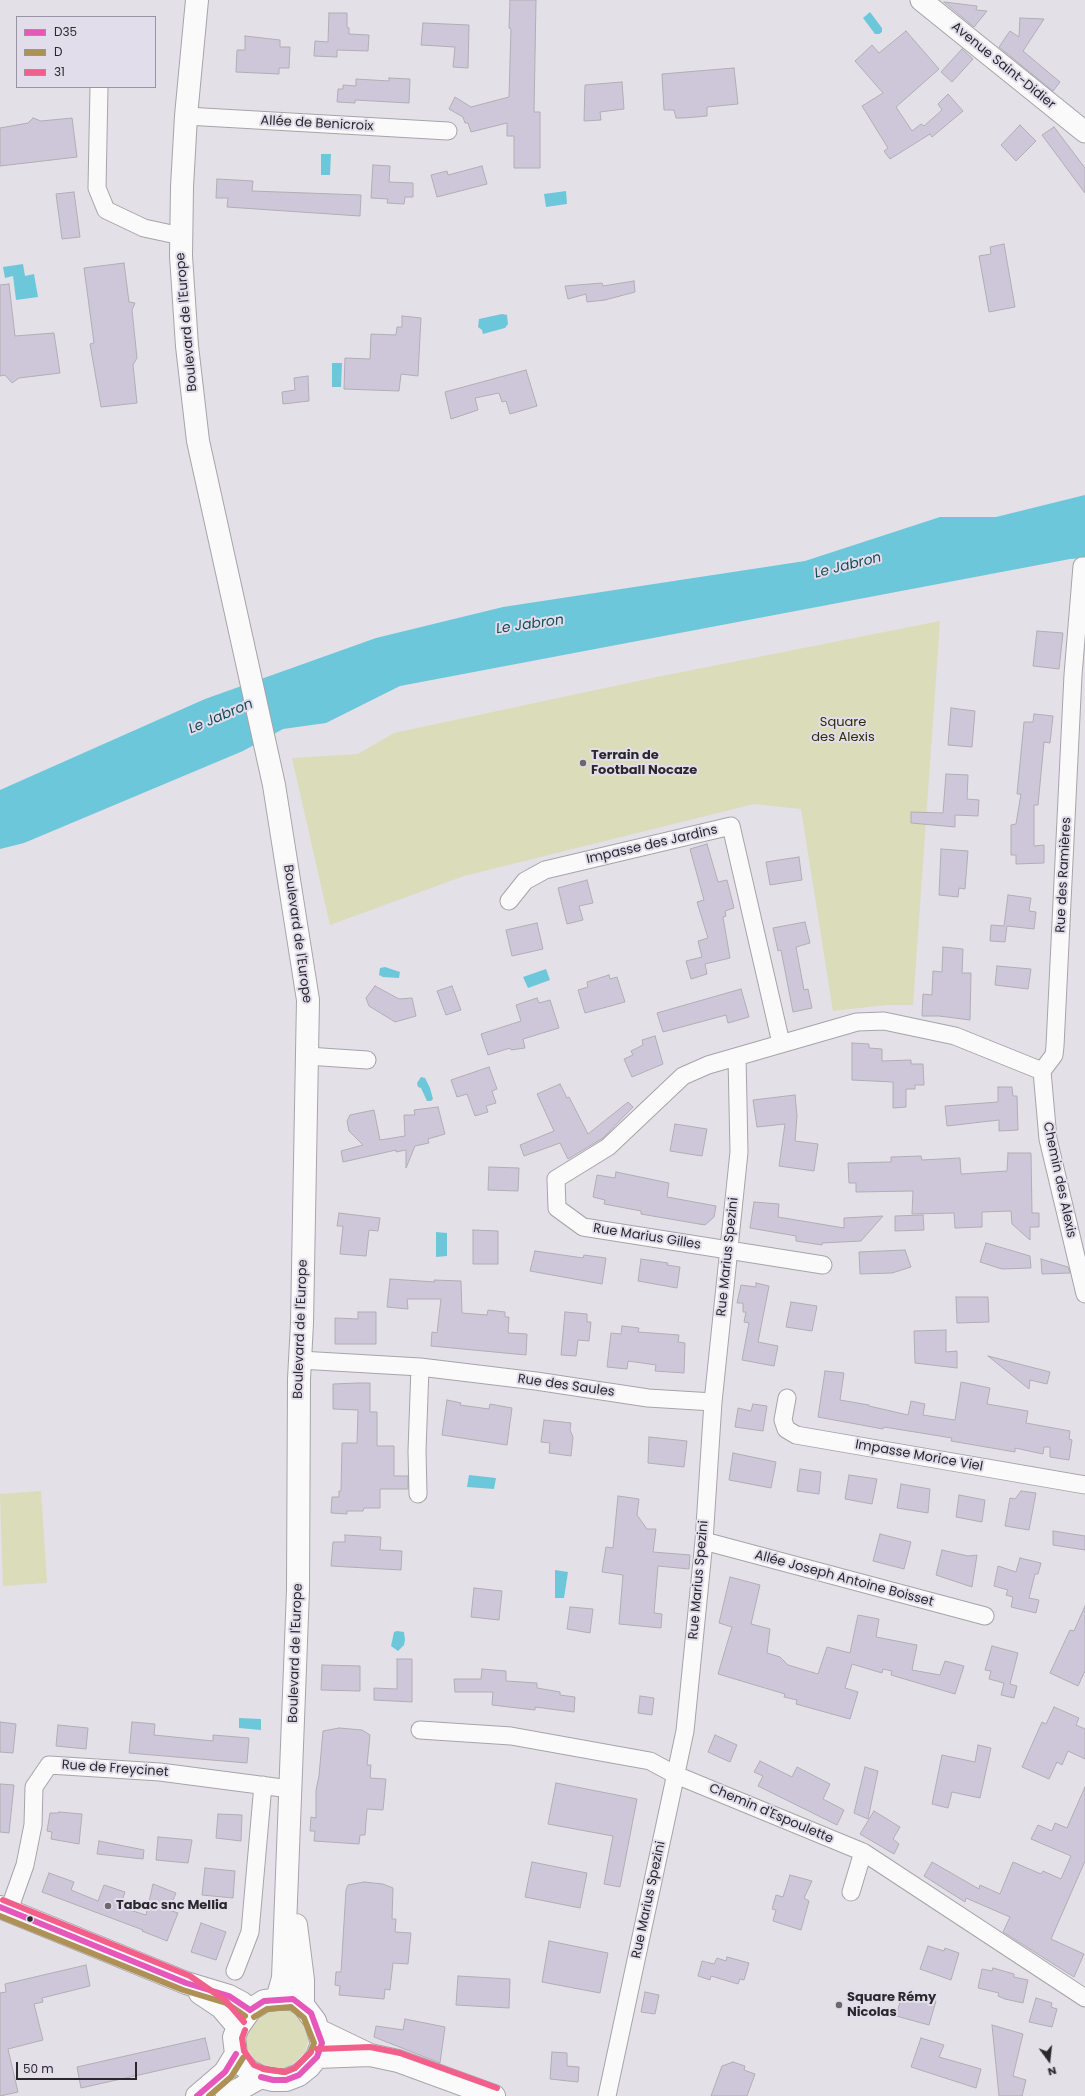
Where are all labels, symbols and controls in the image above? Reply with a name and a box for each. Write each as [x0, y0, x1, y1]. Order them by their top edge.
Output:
legend [16, 16, 156, 88]
street label: Avenue Saint-Didier [948, 19, 1058, 113]
text: D35 [54, 23, 77, 40]
text: D [54, 43, 62, 60]
text: 31 [54, 63, 65, 80]
street label: Allée de Benicroix [260, 113, 374, 135]
street label: Boulevard de l'Europe [173, 252, 201, 392]
water label: Le Jabron [813, 550, 883, 582]
water label: Le Jabron [495, 612, 565, 638]
water label: Le Jabron [186, 696, 256, 738]
park label: Square des Alexis [811, 715, 875, 746]
place label: Terrain de Football Nocaze [591, 748, 697, 779]
marker: Terrain de Football Nocaze [578, 758, 588, 768]
street label: Rue des Ramières [1053, 817, 1075, 933]
street label: Impasse des Jardins [585, 822, 719, 868]
street label: Boulevard de l'Europe [280, 864, 314, 1004]
street label: Chemin des Alexis [1039, 1121, 1079, 1239]
street label: Rue Marius Spezini [714, 1197, 742, 1317]
street label: Rue Marius Gilles [592, 1221, 702, 1253]
street label: Boulevard de l'Europe [291, 1259, 311, 1399]
street label: Rue des Saules [517, 1371, 615, 1401]
street label: Impasse Morice Viel [854, 1437, 984, 1475]
street label: Rue Marius Spezini [686, 1520, 712, 1640]
street label: Allée Joseph Antoine Boisset [753, 1548, 935, 1610]
street label: Boulevard de l'Europe [286, 1583, 306, 1723]
street label: Rue de Freycinet [61, 1757, 169, 1781]
street label: Chemin d'Espoulette [707, 1781, 835, 1847]
street label: Rue Marius Spezini [629, 1840, 669, 1960]
place label: Tabac snc Mellia [116, 1898, 228, 1914]
marker: Tabac snc Mellia [103, 1901, 113, 1911]
unlabelled marker [25, 1914, 35, 1924]
place label: Square Rémy Nicolas [847, 1990, 936, 2021]
marker: Square Rémy Nicolas [834, 2000, 844, 2010]
north arrow [1029, 2040, 1069, 2080]
scale bar [18, 2054, 139, 2080]
text: 50 m [23, 2060, 54, 2077]
text: N [1046, 2063, 1058, 2080]

